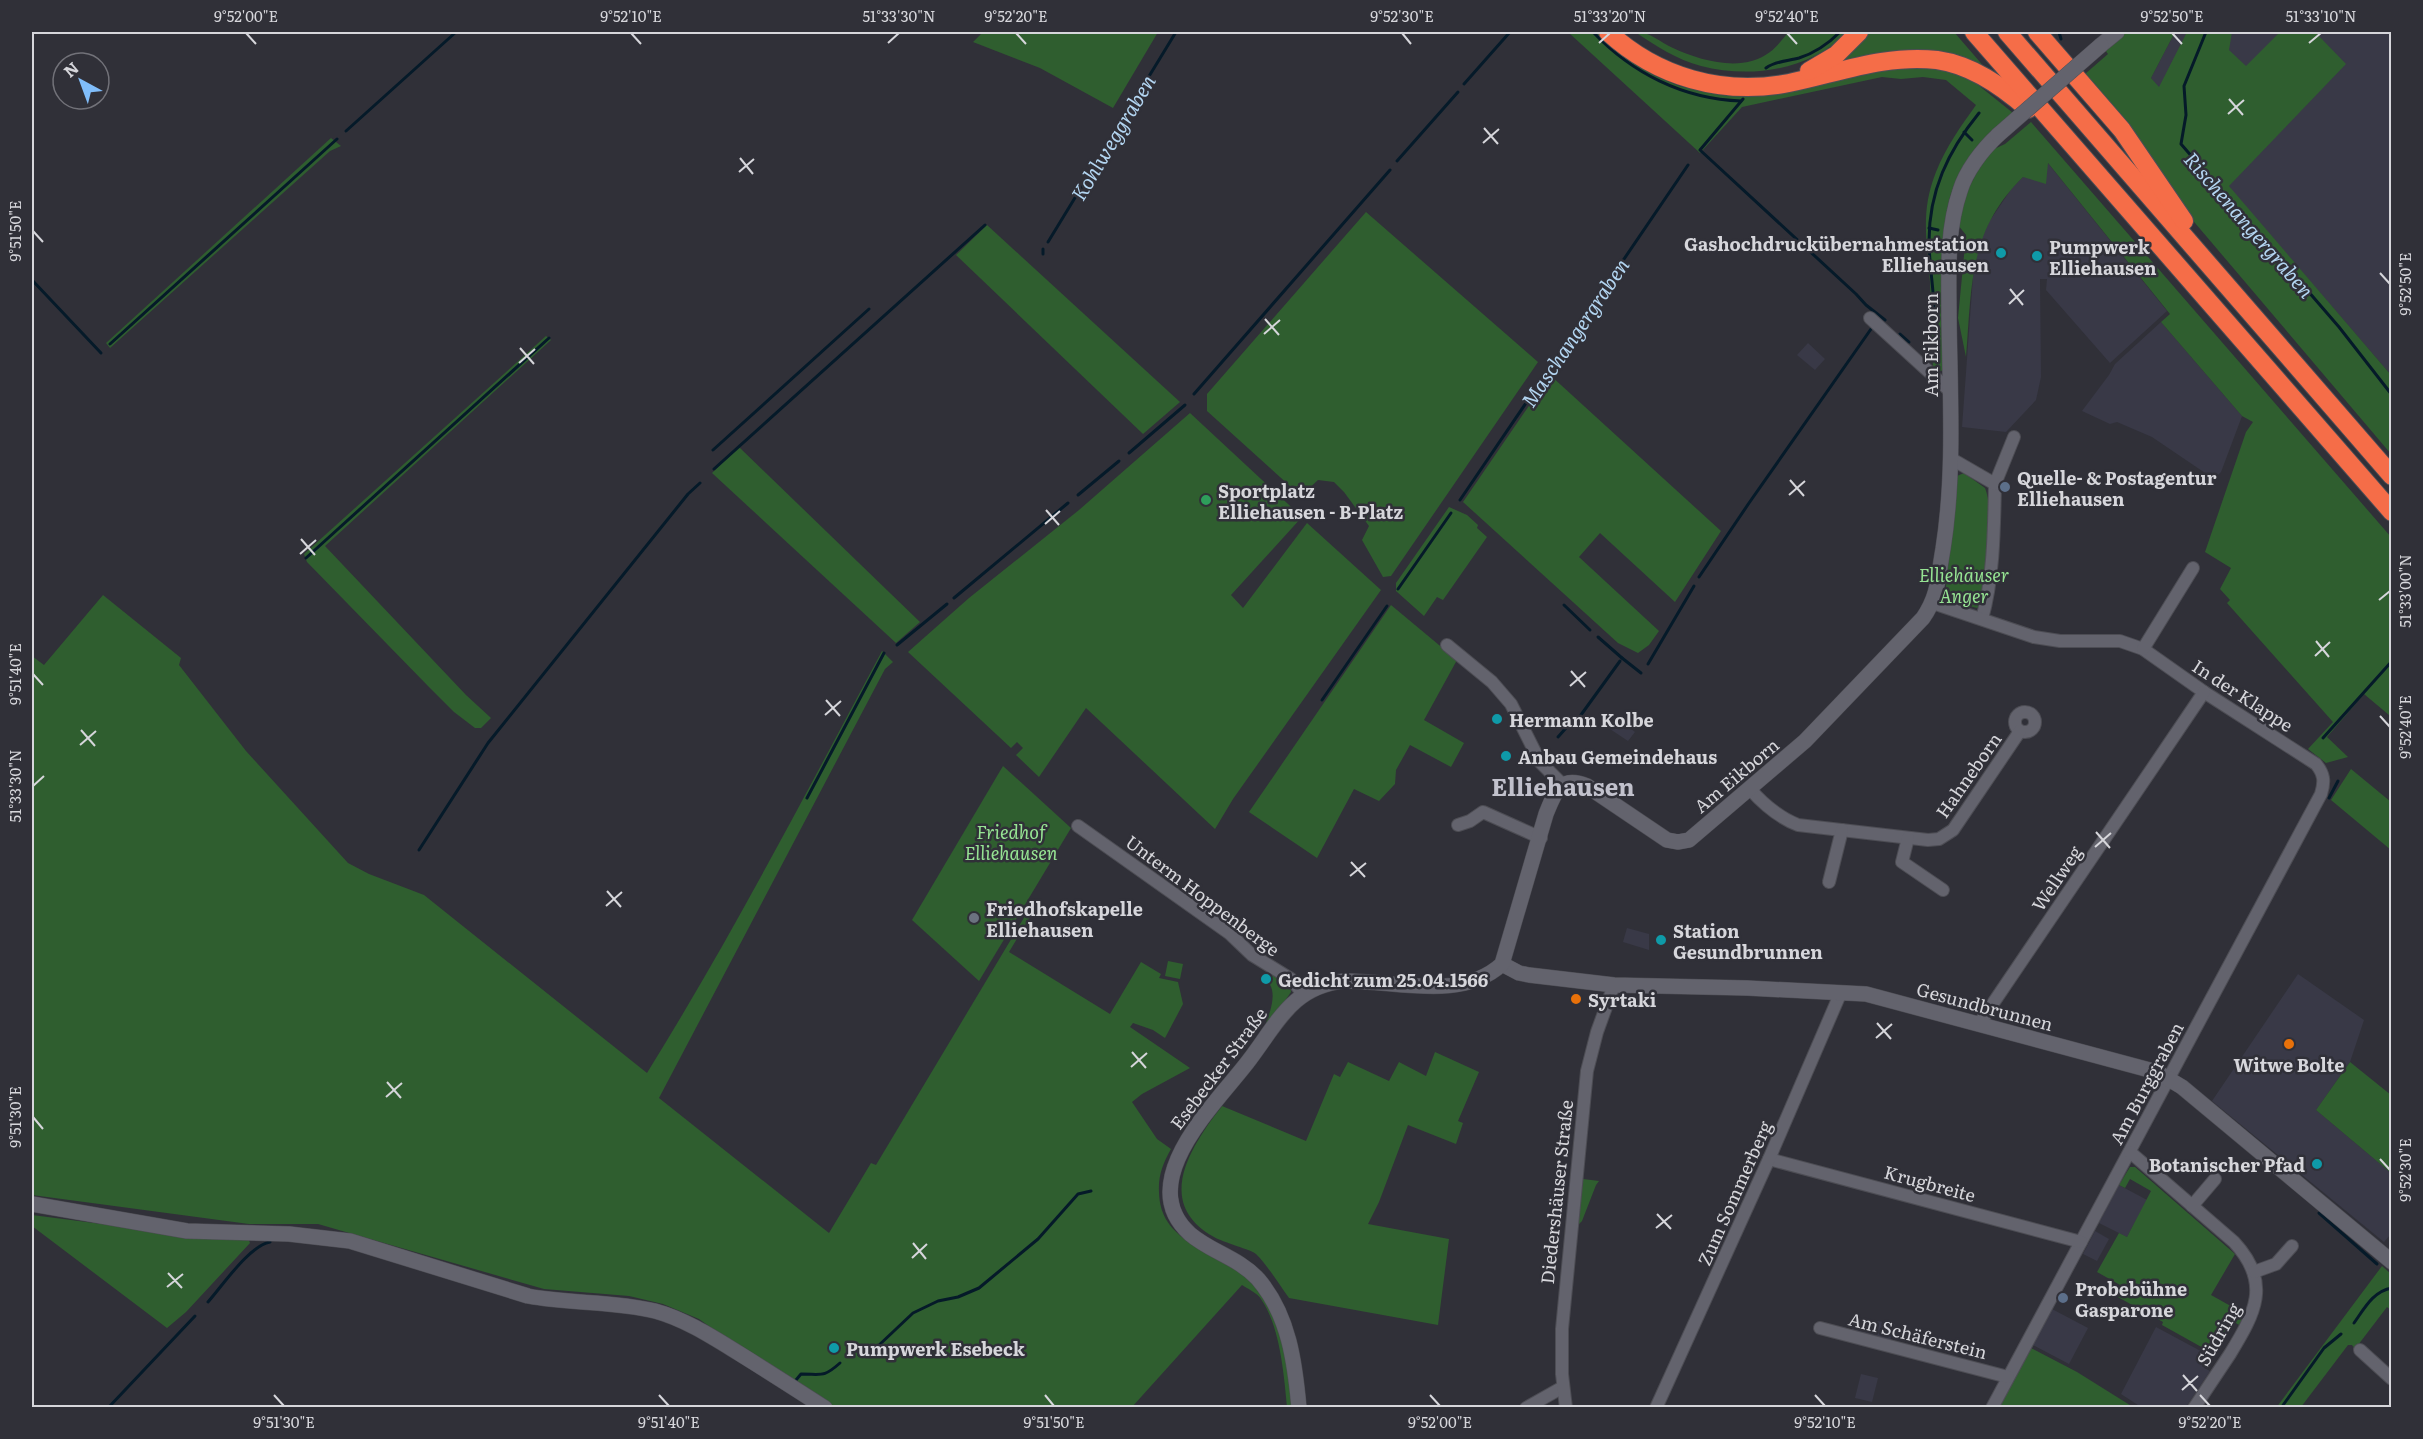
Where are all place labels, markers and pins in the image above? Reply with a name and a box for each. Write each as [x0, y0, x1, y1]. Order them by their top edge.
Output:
place label: Gashochdruckübernahmestation Elliehausen [1684, 230, 1989, 278]
place label: Pumpwerk Elliehausen [2049, 233, 2157, 281]
marker: Gashochdruckübernahmestation Elliehausen [1994, 246, 2008, 260]
marker: Pumpwerk Elliehausen [2030, 249, 2044, 263]
place label: Quelle- & Postagentur Elliehausen [2017, 464, 2217, 512]
place label: Sportplatz Elliehausen - B-Platz [1218, 477, 1403, 525]
marker: Quelle- & Postagentur Elliehausen [1998, 480, 2012, 494]
marker: Sportplatz Elliehausen - B-Platz [1199, 493, 1213, 507]
place label: Hermann Kolbe [1509, 706, 1654, 733]
marker: Hermann Kolbe [1490, 712, 1504, 726]
place label: Anbau Gemeindehaus [1518, 743, 1717, 770]
marker: Anbau Gemeindehaus [1499, 749, 1513, 763]
place label: Friedhofskapelle Elliehausen [986, 895, 1143, 943]
marker: Friedhofskapelle Elliehausen [967, 911, 981, 925]
place label: Station Gesundbrunnen [1673, 917, 1823, 965]
marker: Station Gesundbrunnen [1654, 933, 1668, 947]
place label: Gedicht zum 25.04.1566 [1278, 966, 1488, 993]
marker: Gedicht zum 25.04.1566 [1259, 972, 1273, 986]
place label: Syrtaki [1588, 986, 1657, 1013]
marker: Syrtaki [1569, 992, 1583, 1006]
marker: Witwe Bolte [2282, 1037, 2296, 1051]
place label: Witwe Bolte [2234, 1051, 2344, 1078]
place label: Botanischer Pfad [2149, 1151, 2305, 1178]
marker: Botanischer Pfad [2310, 1157, 2324, 1171]
place label: Probebühne Gasparone [2075, 1275, 2187, 1323]
marker: Probebühne Gasparone [2056, 1291, 2070, 1305]
place label: Pumpwerk Esebeck [846, 1335, 1026, 1362]
marker: Pumpwerk Esebeck [827, 1341, 841, 1355]

